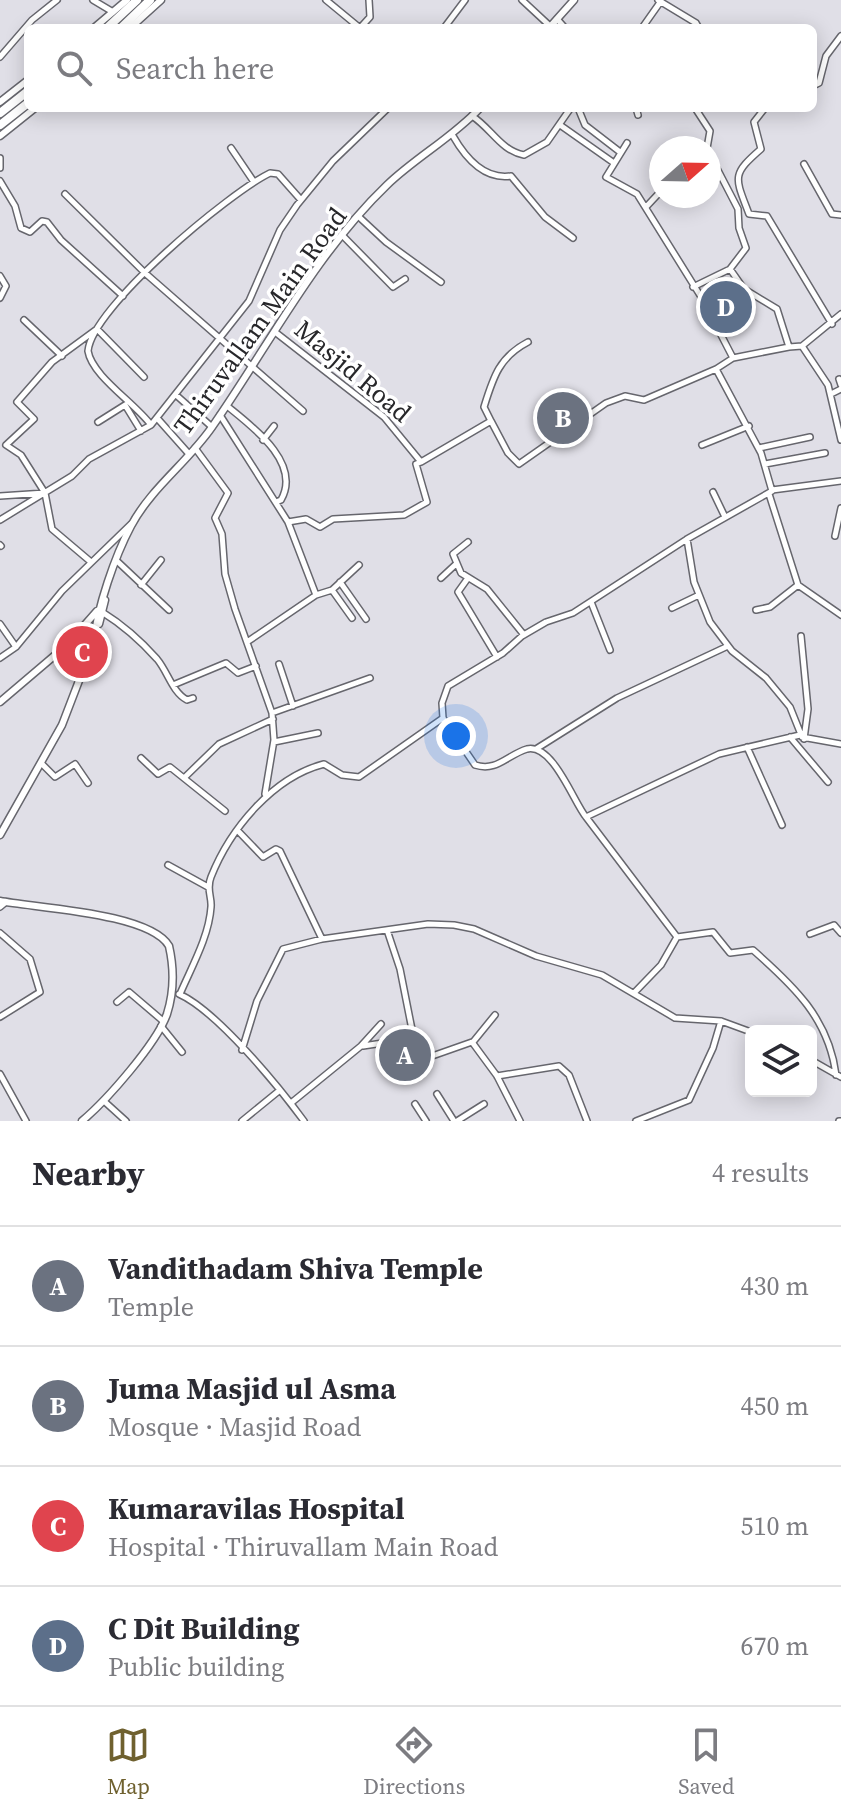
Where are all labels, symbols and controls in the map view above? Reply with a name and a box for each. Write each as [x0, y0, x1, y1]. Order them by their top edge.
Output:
search box [24, 24, 817, 112]
icon: search [52, 46, 96, 90]
text: Search here [116, 48, 274, 89]
north arrow [649, 136, 721, 208]
street label: Thiruvallam Main Road [165, 200, 355, 442]
pin: D [700, 277, 752, 337]
street label: Masjid Road [287, 312, 419, 431]
pin: B [537, 388, 589, 448]
pin: C [56, 622, 108, 682]
your location [436, 716, 476, 756]
pin: A [379, 1025, 431, 1085]
map controls [745, 1025, 817, 1097]
button: layers [745, 1025, 817, 1097]
text: Nearby [32, 1150, 145, 1196]
text: 4 results [712, 1155, 809, 1191]
text: Vandithadam Shiva Temple [108, 1248, 483, 1289]
text: A [49, 1268, 67, 1304]
text: 430 m [741, 1268, 809, 1304]
text: Temple [108, 1289, 194, 1325]
text: Juma Masjid ul Asma [108, 1368, 396, 1409]
text: B [50, 1388, 66, 1424]
text: 450 m [741, 1388, 809, 1424]
text: Mosque · Masjid Road [108, 1409, 361, 1445]
text: Kumaravilas Hospital [108, 1488, 405, 1529]
text: C [50, 1508, 66, 1544]
text: 510 m [741, 1508, 809, 1544]
text: Hospital · Thiruvallam Main Road [108, 1529, 498, 1565]
text: C Dit Building [108, 1608, 299, 1649]
text: D [49, 1628, 67, 1664]
text: 670 m [741, 1628, 809, 1664]
text: Public building [108, 1649, 285, 1685]
tab: Map [106, 1723, 150, 1801]
tab: Directions [363, 1723, 465, 1801]
tab: Saved [678, 1723, 735, 1801]

